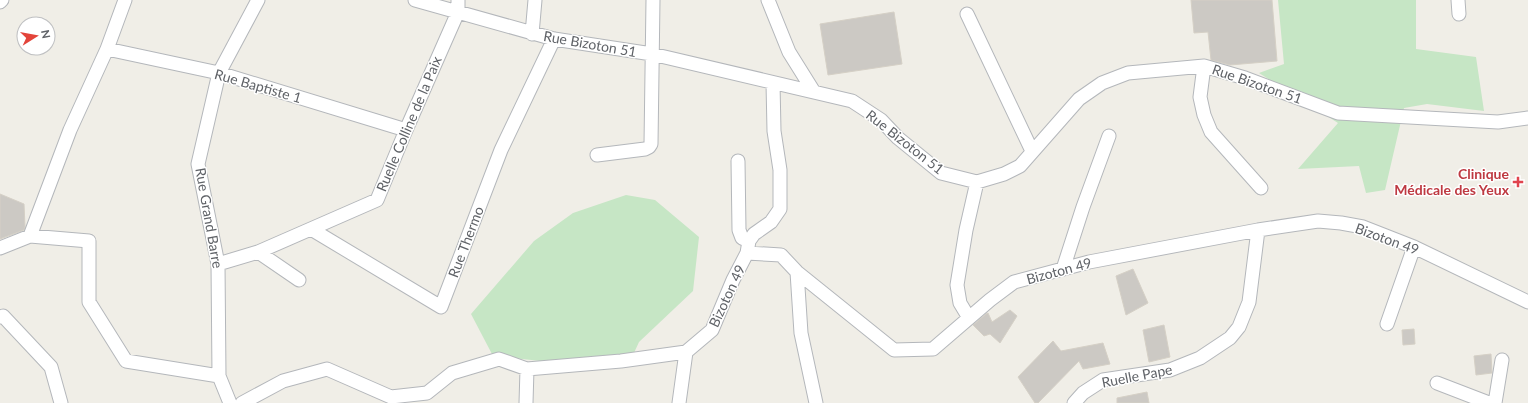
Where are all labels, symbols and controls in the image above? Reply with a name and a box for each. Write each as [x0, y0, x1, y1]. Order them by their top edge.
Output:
north arrow [16, 16, 56, 56]
street label: Rue Bizoton 51 [542, 27, 638, 60]
text: N [39, 29, 53, 39]
street label: Ruelle Colline de la Paix [372, 54, 445, 194]
street label: Rue Bizoton 51 [1210, 60, 1304, 107]
street label: Rue Baptiste 1 [213, 65, 304, 106]
street label: Rue Bizoton 51 [863, 106, 948, 177]
place label: Clinique Médicale des Yeux [1394, 165, 1510, 198]
street label: Rue Grand Barre [192, 166, 227, 269]
marker: Clinique Médicale des Yeux [1512, 176, 1524, 188]
street label: Rue Thermo [444, 204, 487, 280]
street label: Bizoton 49 [1353, 219, 1421, 258]
street label: Bizoton 49 [1024, 254, 1093, 287]
street label: Bizoton 49 [705, 262, 748, 330]
street label: Ruelle Pape [1100, 360, 1174, 391]

